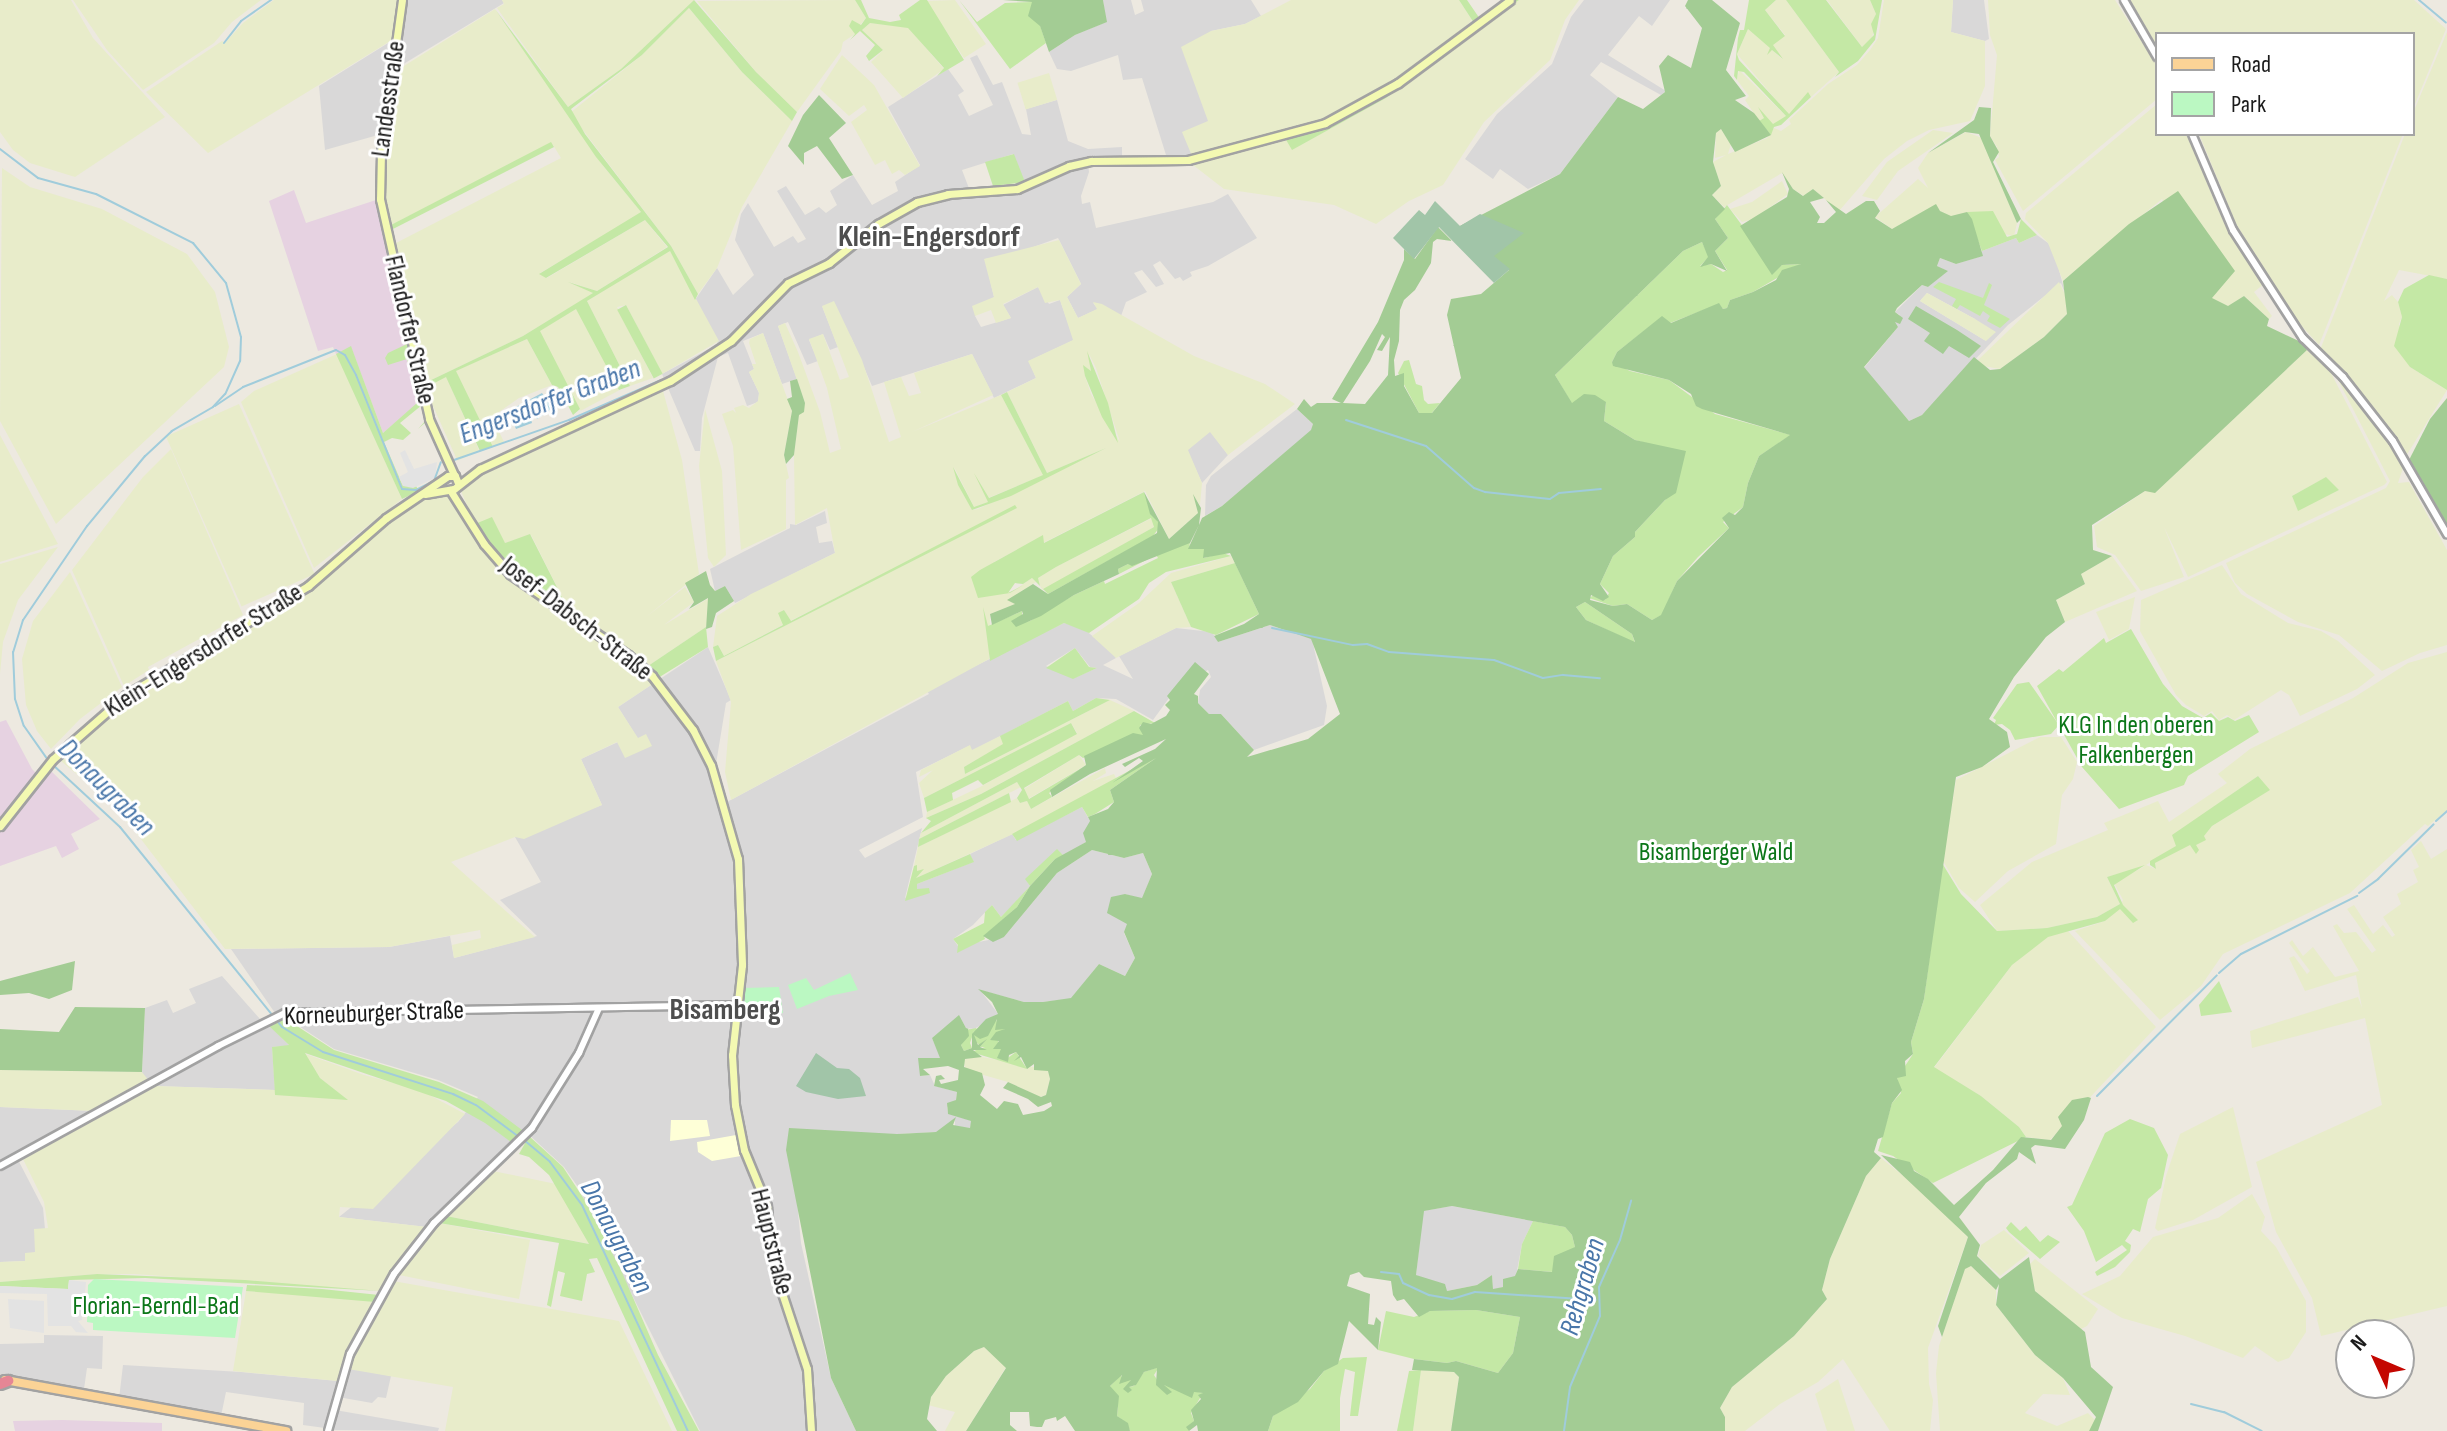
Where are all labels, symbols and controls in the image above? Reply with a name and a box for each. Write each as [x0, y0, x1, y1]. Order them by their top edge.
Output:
legend [2155, 32, 2415, 136]
street label: Landesstraße [365, 39, 413, 159]
text: Road [2231, 50, 2271, 79]
text: Park [2231, 90, 2266, 119]
district label: Klein-Engersdorf [838, 219, 1020, 255]
street label: Flandorfer Straße [377, 253, 441, 407]
water label: Engersdorfer Graben [455, 352, 645, 452]
street label: Josef-Dabsch-Straße [494, 550, 658, 688]
street label: Klein-Engersdorfer Straße [99, 577, 309, 725]
park label: KLG In den oberen Falkenbergen [2058, 710, 2214, 772]
water label: Donaugraben [50, 732, 162, 844]
park label: Bisamberger Wald [1639, 837, 1793, 869]
district label: Bisamberg [669, 992, 781, 1028]
street label: Korneuburger Straße [283, 995, 465, 1033]
water label: Donaugraben [572, 1175, 660, 1299]
street label: Hauptstraße [743, 1186, 799, 1298]
water label: Rehgraben [1553, 1235, 1613, 1339]
park label: Florian-Berndl-Bad [73, 1291, 239, 1323]
north arrow [2335, 1319, 2415, 1399]
text: N [2345, 1330, 2373, 1357]

